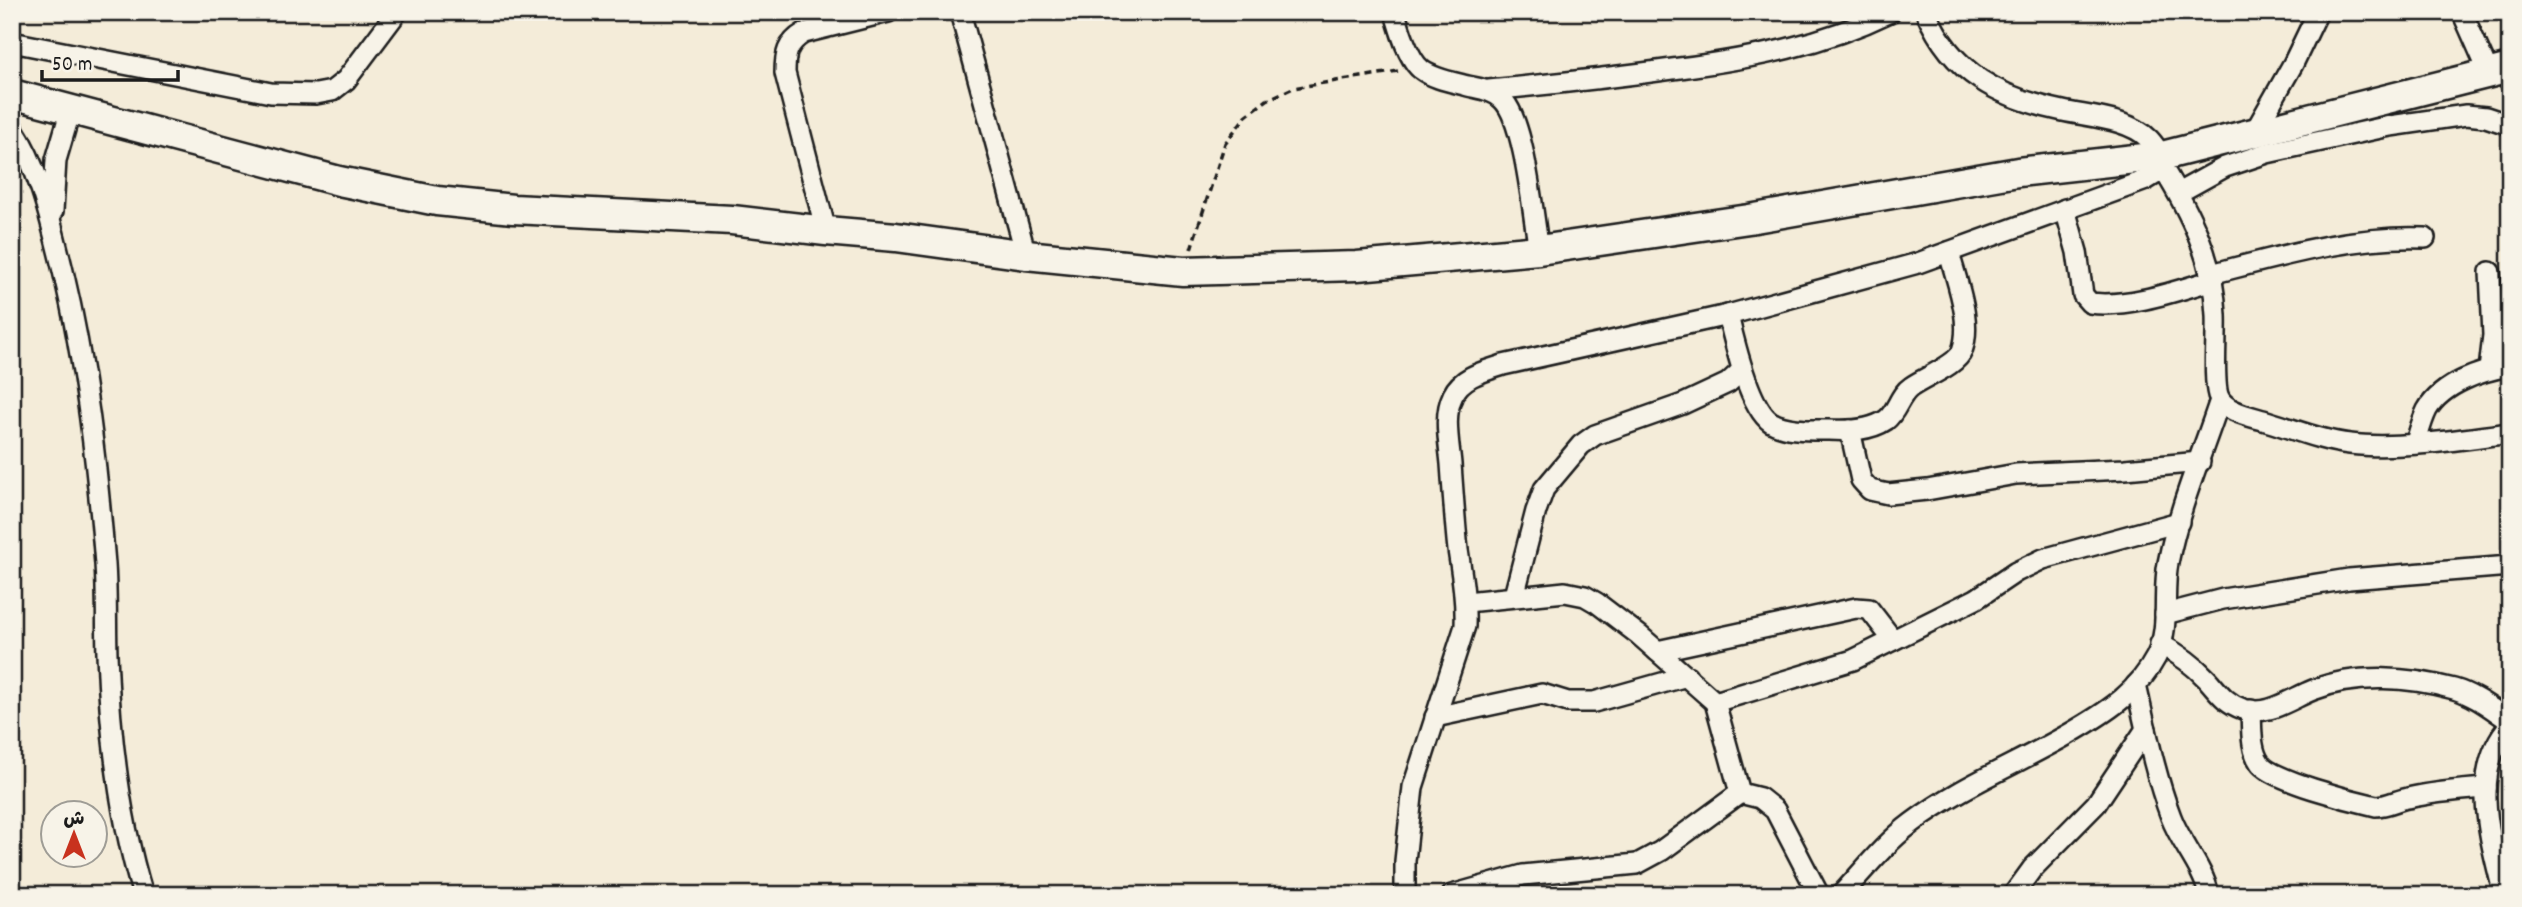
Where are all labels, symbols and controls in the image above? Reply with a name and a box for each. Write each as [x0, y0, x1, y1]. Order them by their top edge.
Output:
scale bar [42, 38, 178, 82]
text: 50 m [52, 51, 92, 81]
north arrow [38, 799, 108, 869]
text: ش [64, 807, 85, 834]

